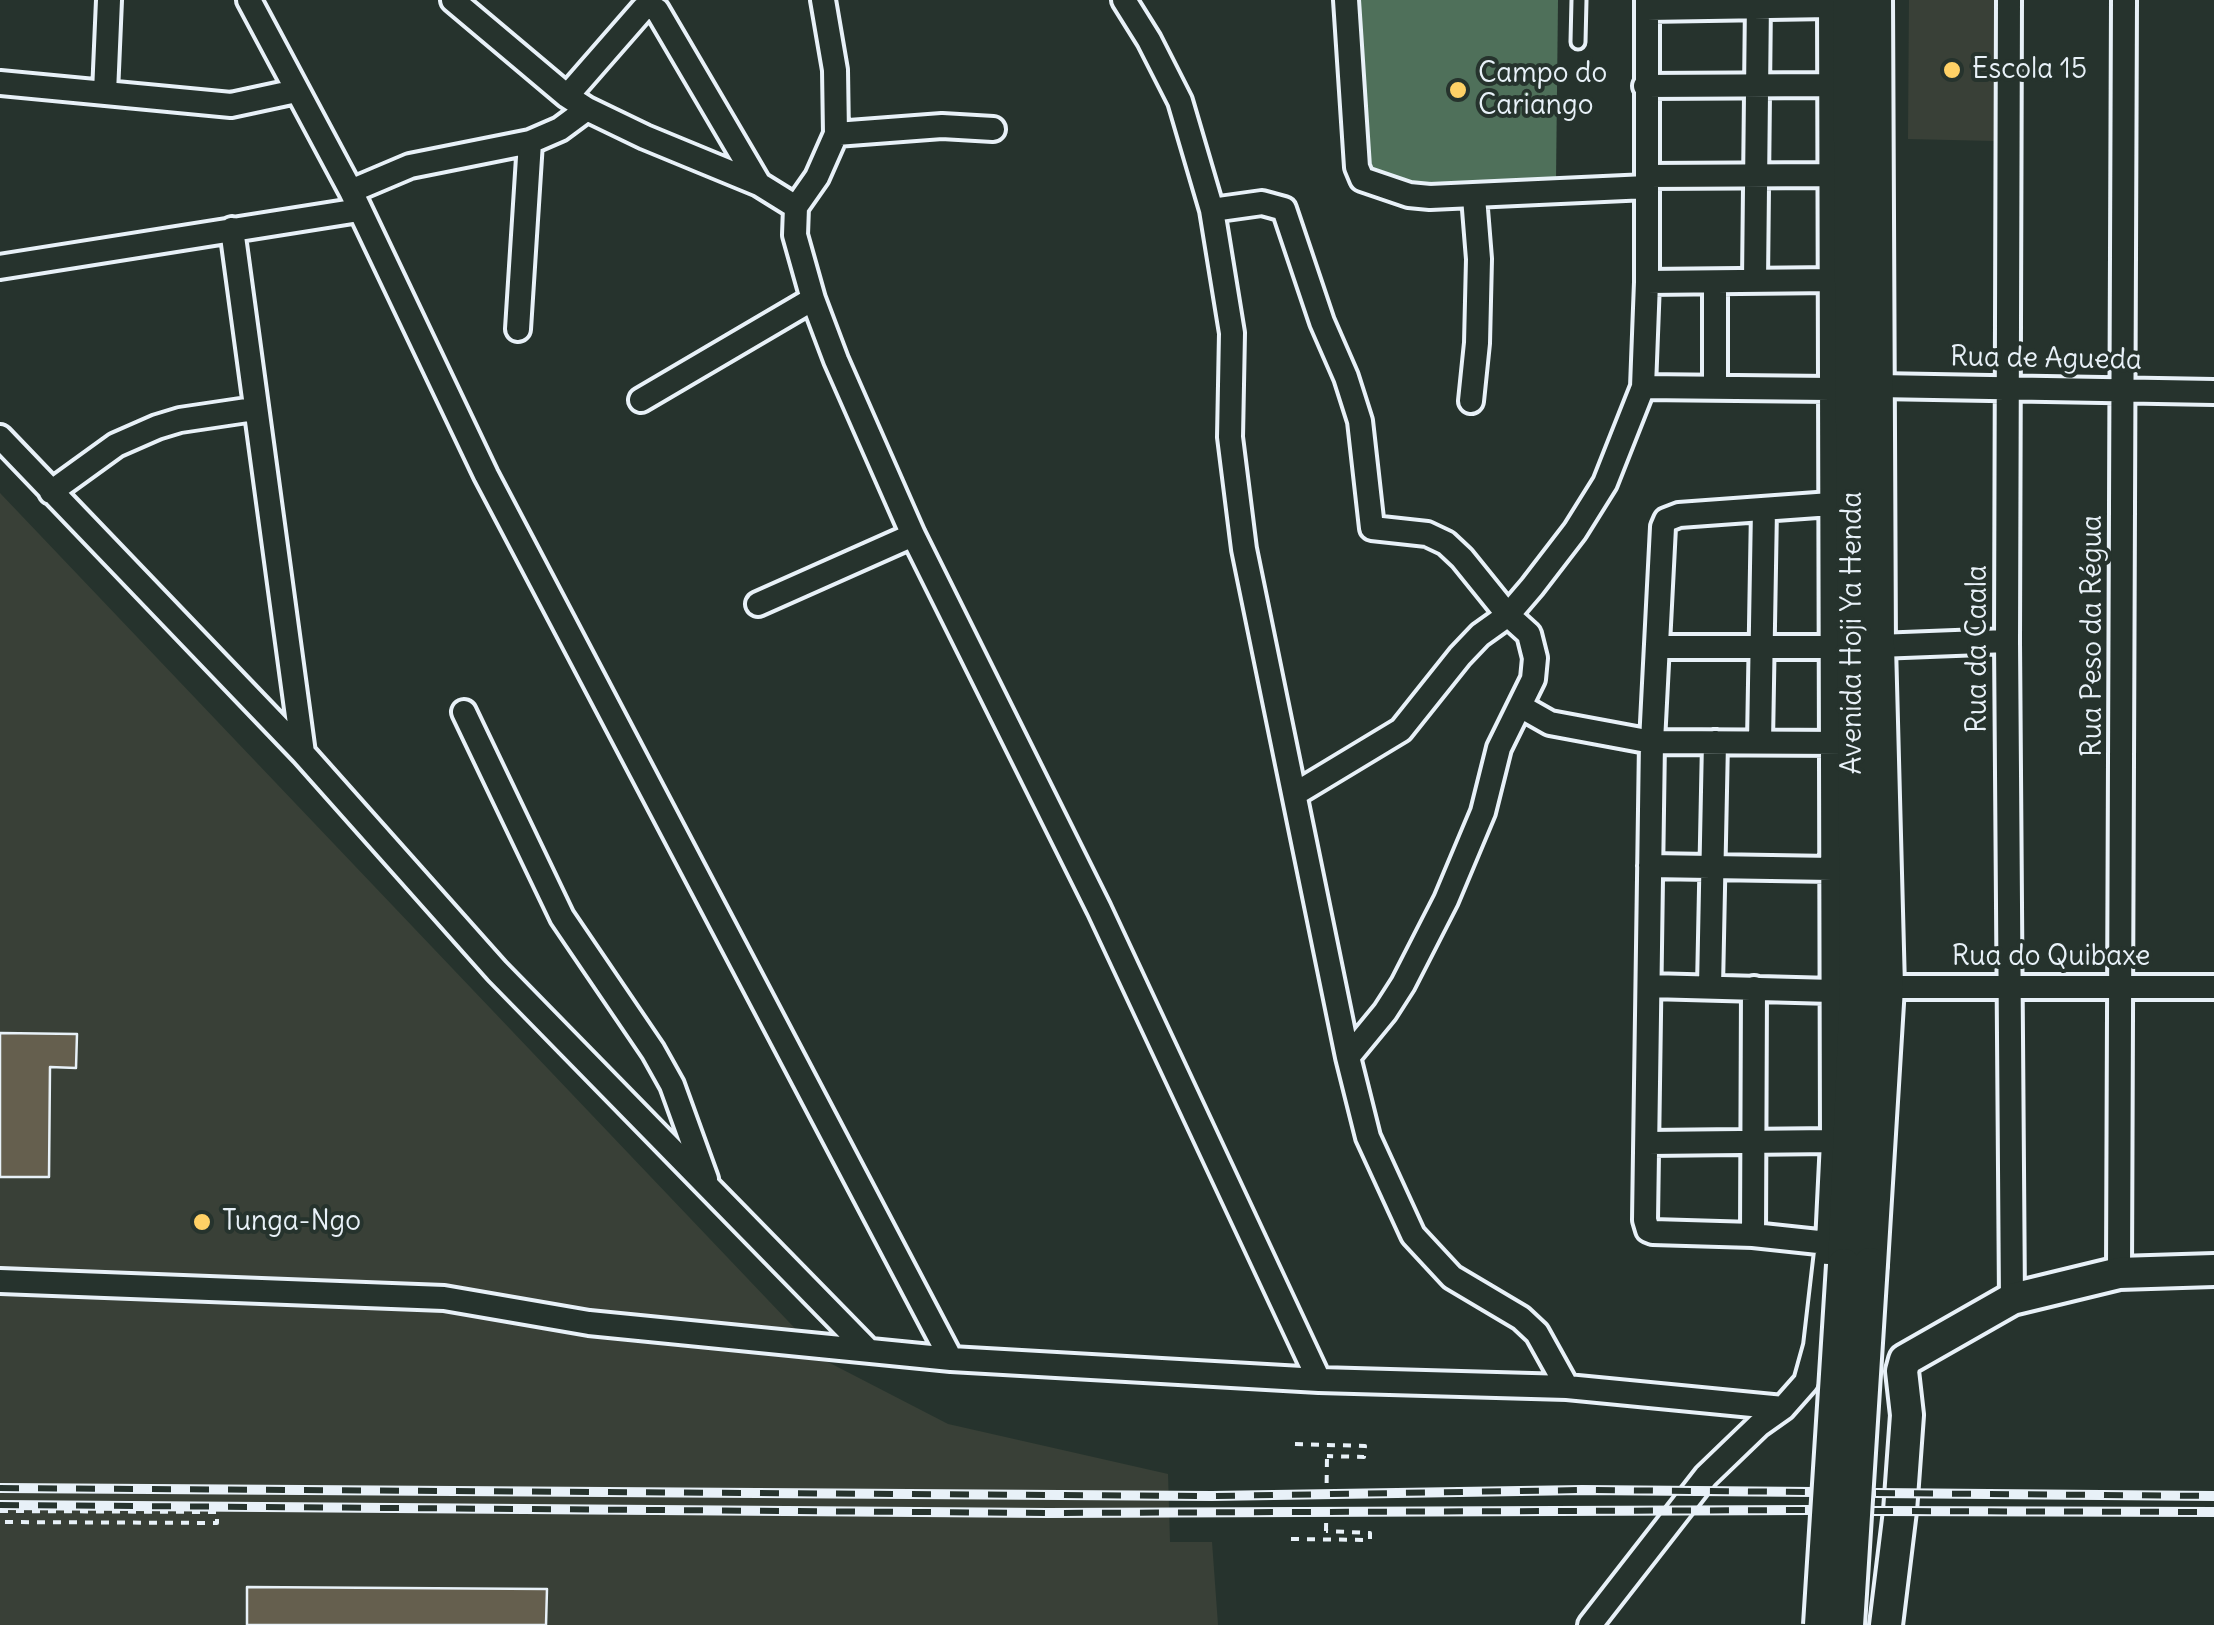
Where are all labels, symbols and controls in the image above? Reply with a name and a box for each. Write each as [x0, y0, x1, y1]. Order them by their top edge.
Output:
place label: Escola 15 [1972, 53, 2087, 87]
place label: Campo do Cariango [1478, 57, 1607, 123]
marker: Escola 15 [1941, 59, 1963, 81]
marker: Campo do Cariango [1447, 79, 1469, 101]
street label: Rua de Agueda [1950, 341, 2142, 377]
street label: Avenida Hoji Ya Henda [1836, 492, 1870, 774]
street label: Rua Peso da Régua [2076, 515, 2110, 757]
street label: Rua da Caala [1961, 565, 1995, 733]
street label: Rua do Quibaxe [1952, 940, 2150, 974]
place label: Tunga-Ngo [222, 1205, 361, 1239]
marker: Tunga-Ngo [191, 1211, 213, 1233]

